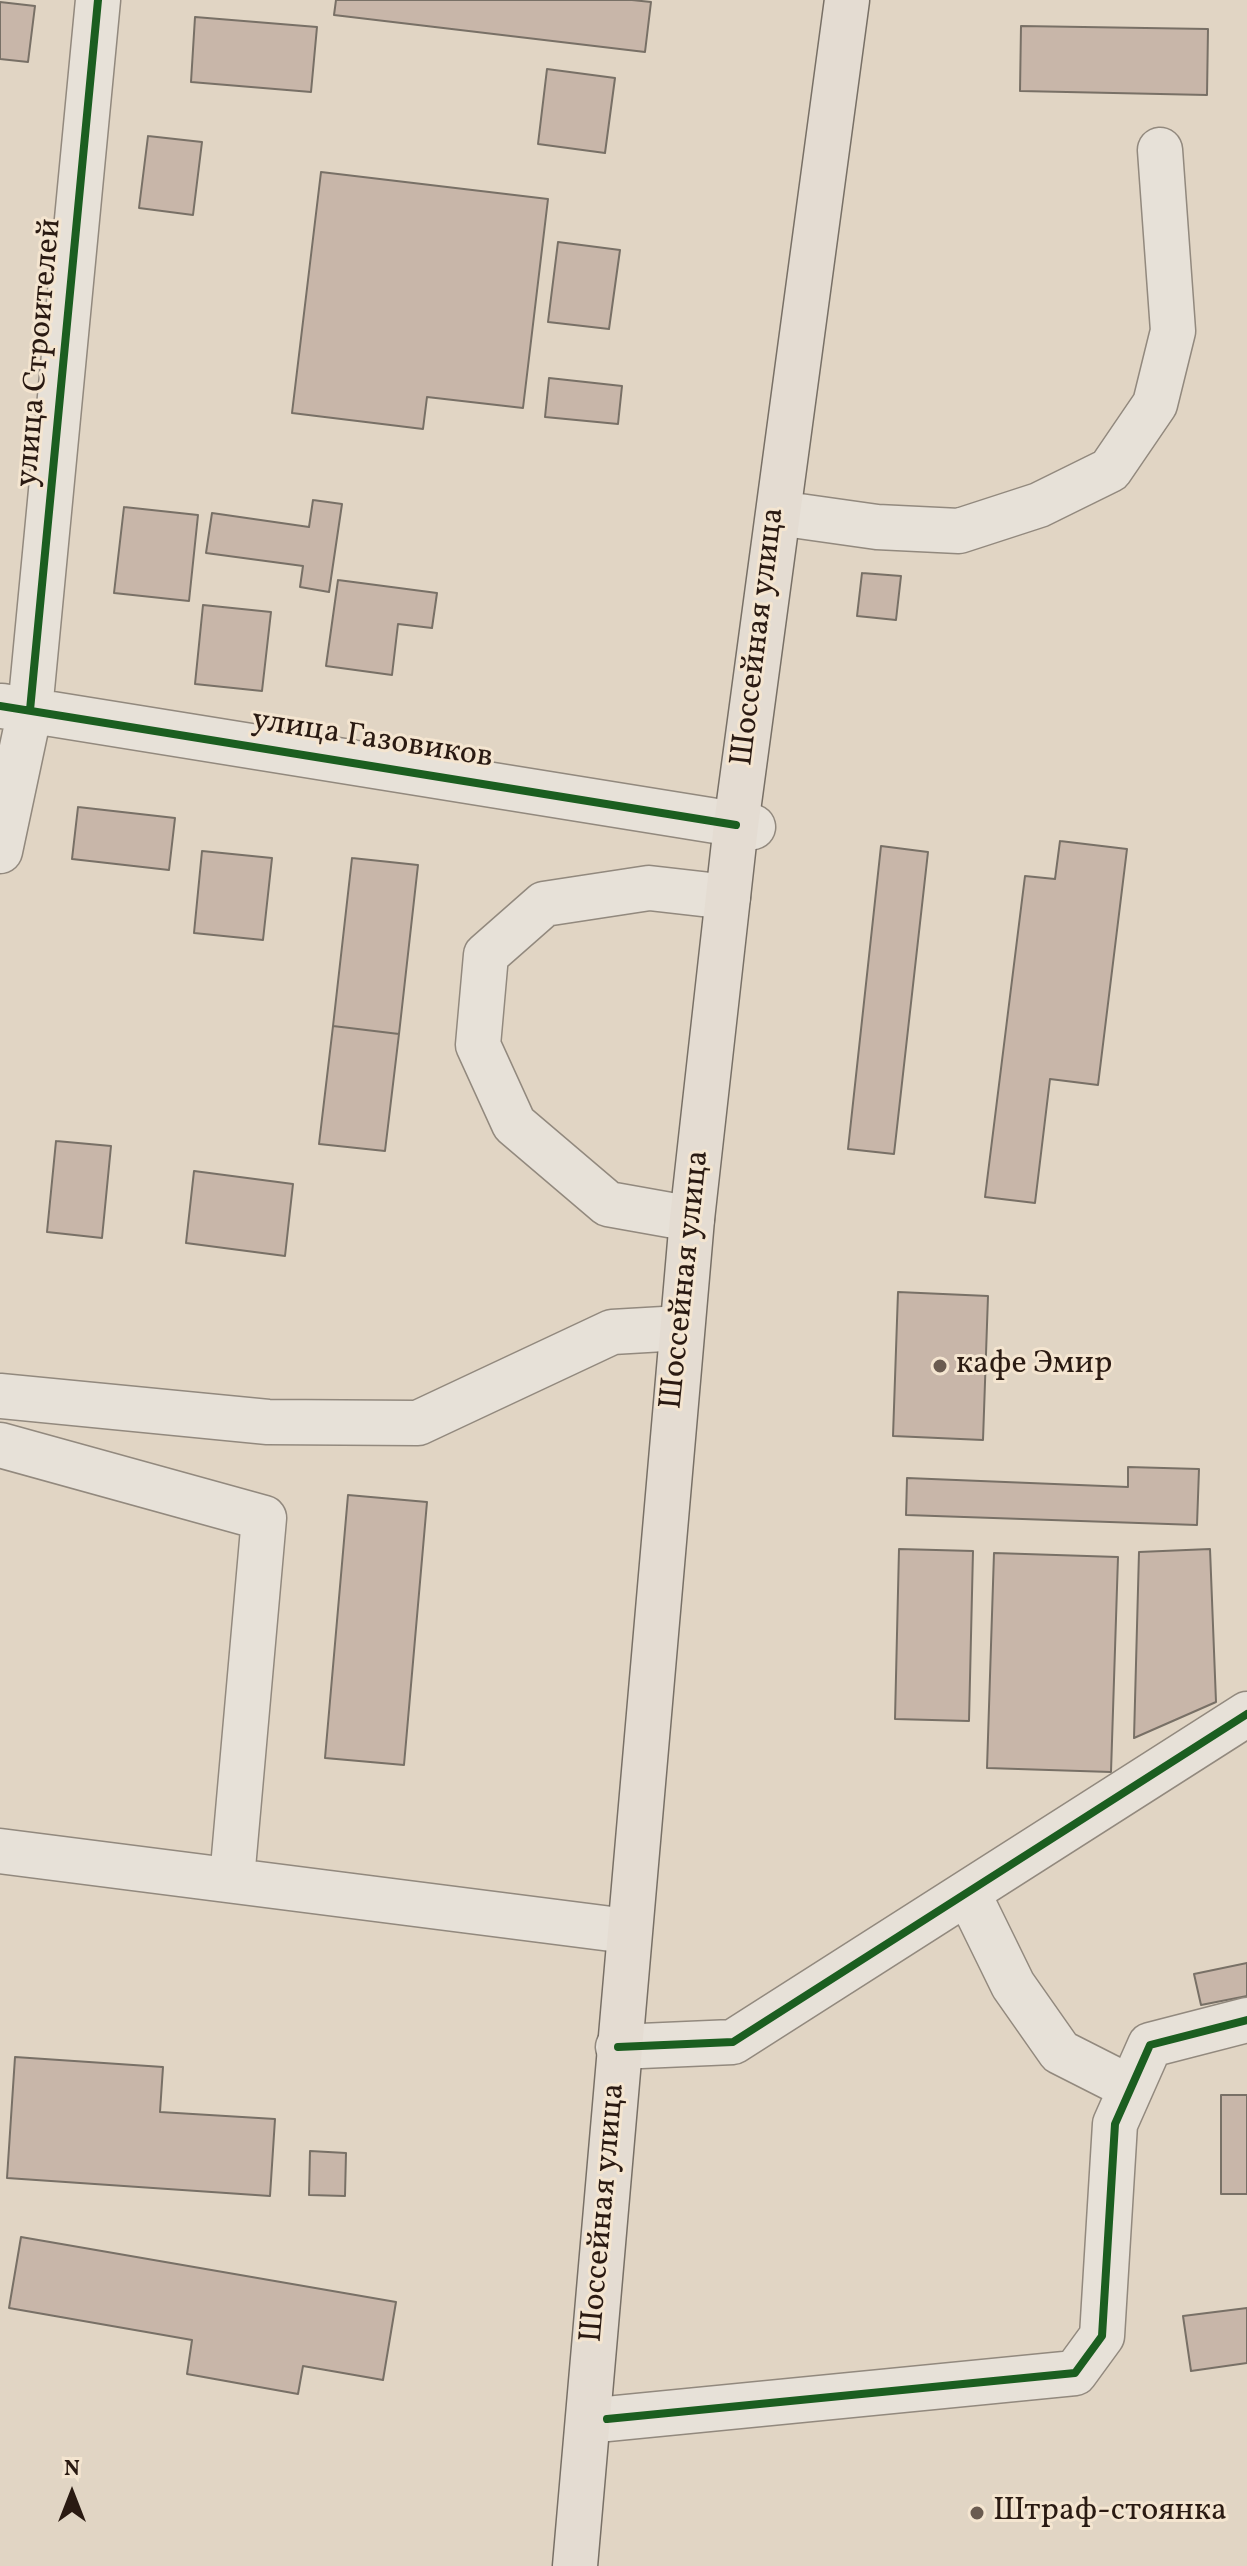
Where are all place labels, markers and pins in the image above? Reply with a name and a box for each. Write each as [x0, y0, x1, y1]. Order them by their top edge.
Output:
place label: кафе Эмир [956, 1347, 1112, 1385]
marker: кафе Эмир [931, 1357, 949, 1375]
place label: Штраф-стоянка [993, 2494, 1227, 2532]
marker: Штраф-стоянка [968, 2504, 986, 2522]

